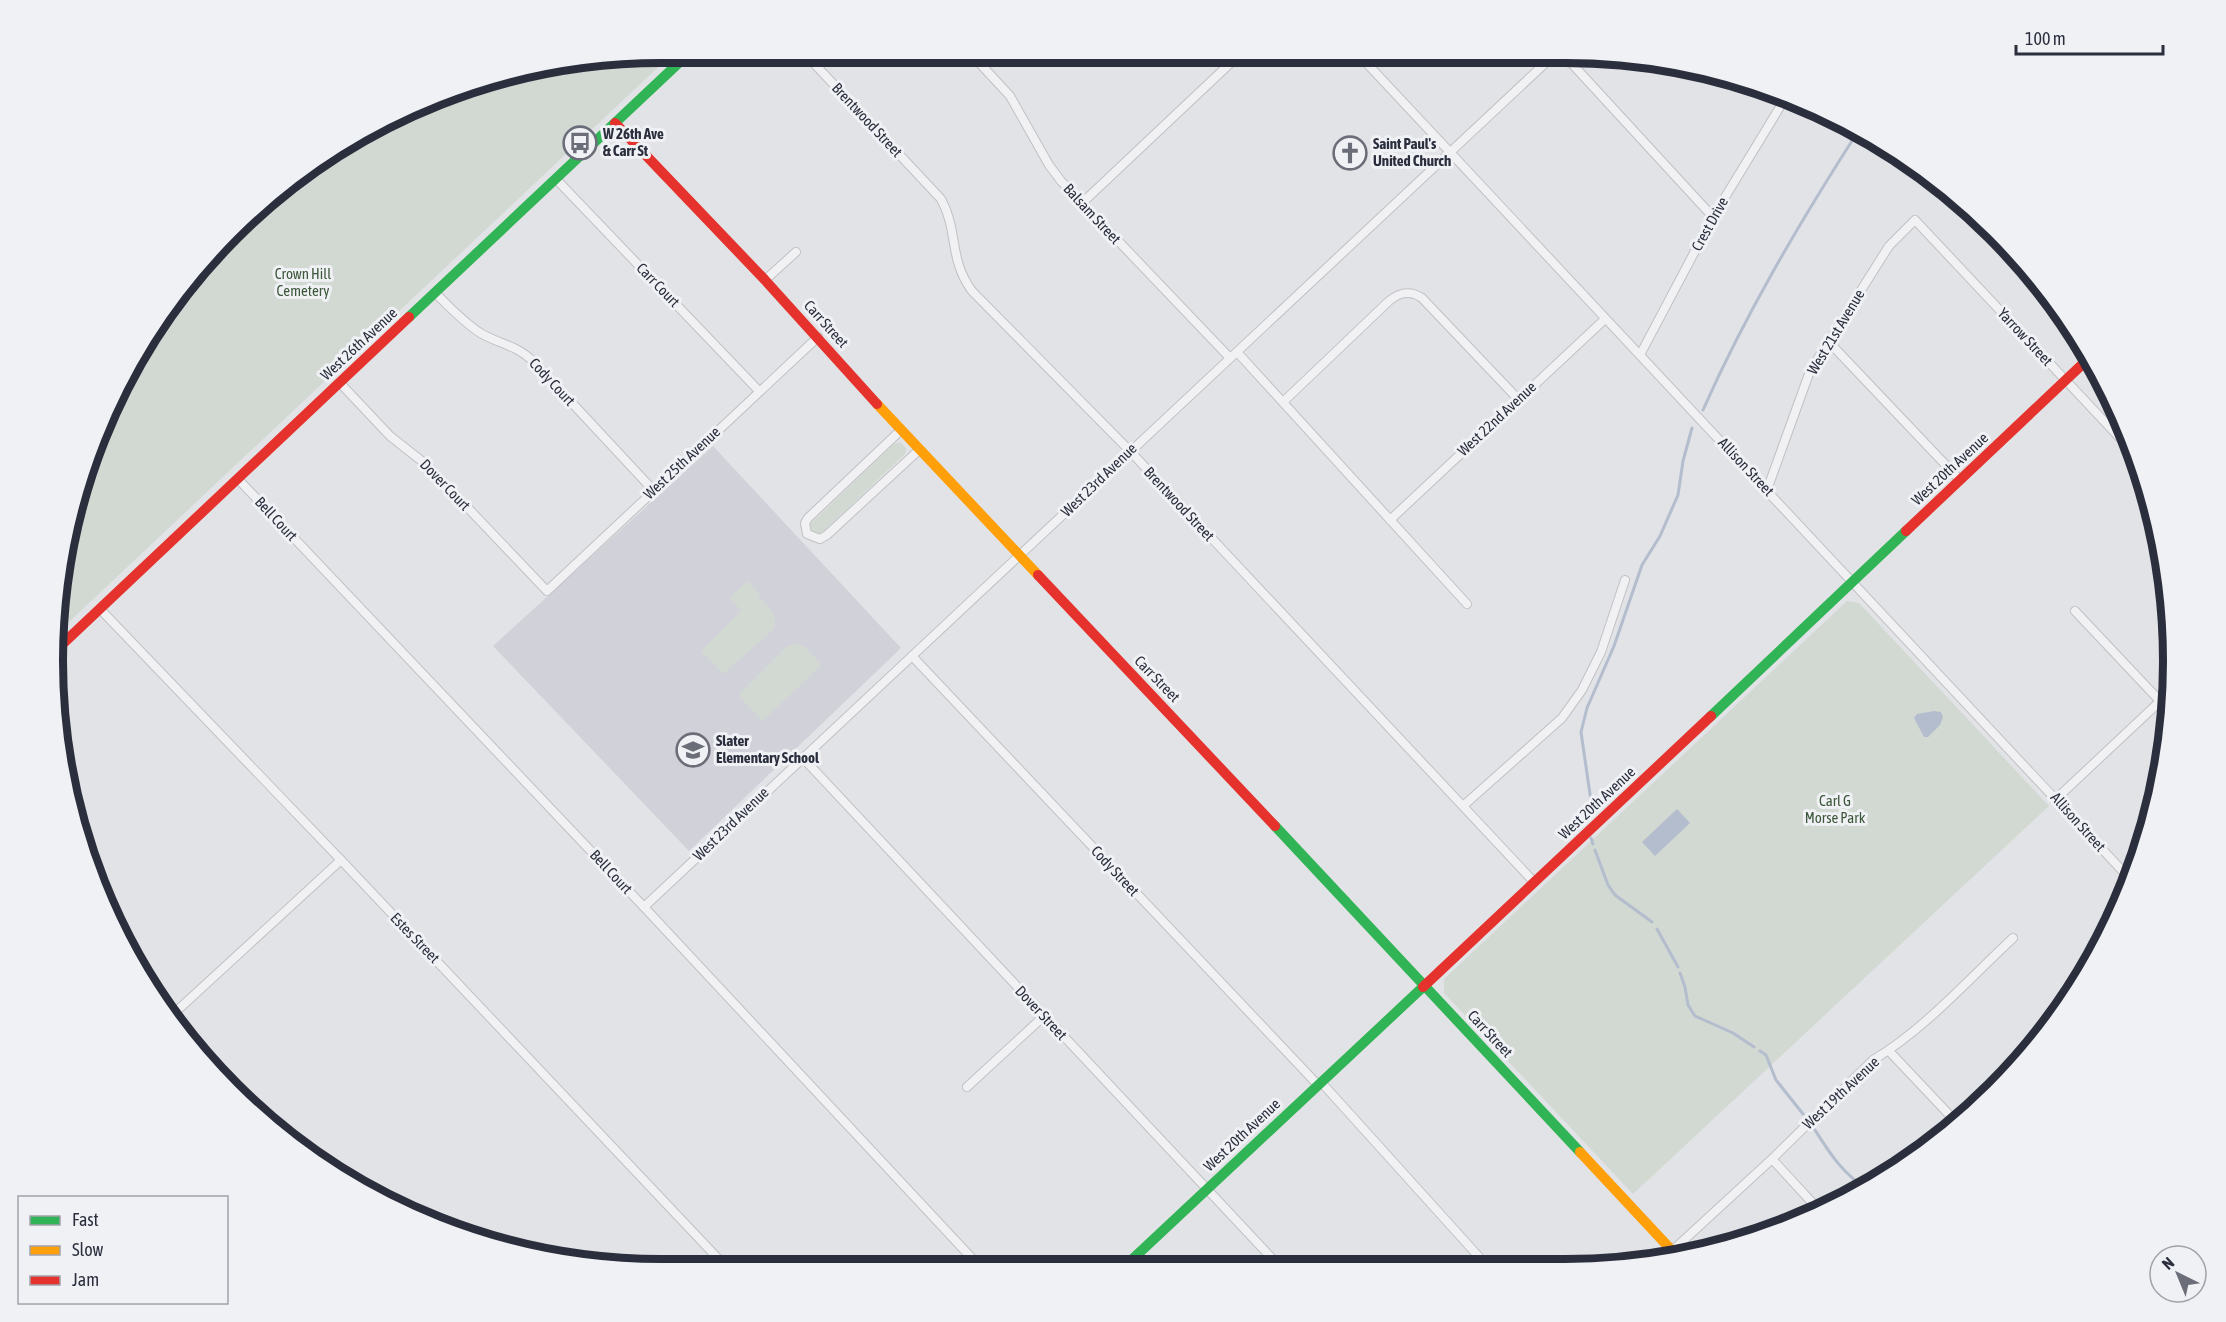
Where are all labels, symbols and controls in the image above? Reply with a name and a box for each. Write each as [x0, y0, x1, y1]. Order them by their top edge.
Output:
scale bar [2016, 18, 2163, 56]
text: 100 m [2025, 28, 2066, 49]
street label: Brentwood Street [829, 79, 906, 160]
bus stop icon: W 26th Ave & Carr St [562, 125, 598, 161]
place label: W 26th Ave & Carr St [602, 125, 664, 159]
church icon: Saint Paul's United Church [1332, 135, 1368, 171]
place label: Saint Paul's United Church [1373, 135, 1451, 169]
street label: Balsam Street [1060, 180, 1125, 247]
street label: Crest Drive [1688, 194, 1731, 254]
street label: Carr Court [633, 259, 683, 310]
park label: Crown Hill Cemetery [275, 265, 331, 299]
street label: West 21st Avenue [1804, 286, 1868, 377]
street label: Carr Street [801, 297, 852, 351]
street label: West 26th Avenue [317, 304, 400, 383]
street label: Yarrow Street [1994, 304, 2056, 369]
street label: Cody Court [526, 354, 579, 409]
street label: West 22nd Avenue [1454, 378, 1540, 459]
street label: West 25th Avenue [640, 423, 723, 502]
street label: West 20th Avenue [1908, 429, 1991, 508]
street label: Allison Street [1715, 434, 1778, 499]
street label: West 23rd Avenue [1057, 439, 1140, 520]
street label: Dover Court [417, 456, 474, 514]
street label: Brentwood Street [1141, 463, 1218, 544]
street label: Bell Court [252, 493, 301, 544]
street label: Carr Street [1131, 652, 1183, 705]
school or university icon: Slater Elementary School [675, 732, 711, 768]
place label: Slater Elementary School [716, 732, 820, 766]
street label: West 20th Avenue [1555, 763, 1638, 842]
street label: West 23rd Avenue [689, 783, 772, 864]
street label: Allison Street [2048, 789, 2109, 855]
park label: Carl G Morse Park [1805, 792, 1866, 826]
street label: Cody Street [1088, 842, 1143, 899]
street label: Bell Court [587, 846, 636, 897]
street label: Estes Street [387, 909, 443, 966]
street label: Dover Street [1012, 982, 1071, 1043]
street label: Carr Street [1465, 1007, 1516, 1060]
street label: West 19th Avenue [1799, 1053, 1882, 1132]
street label: West 20th Avenue [1200, 1095, 1283, 1174]
legend [18, 1196, 228, 1304]
text: Fast [72, 1209, 99, 1230]
text: Slow [72, 1239, 103, 1260]
north arrow [2148, 1244, 2208, 1304]
text: N [2158, 1253, 2177, 1273]
text: Jam [72, 1269, 99, 1290]

